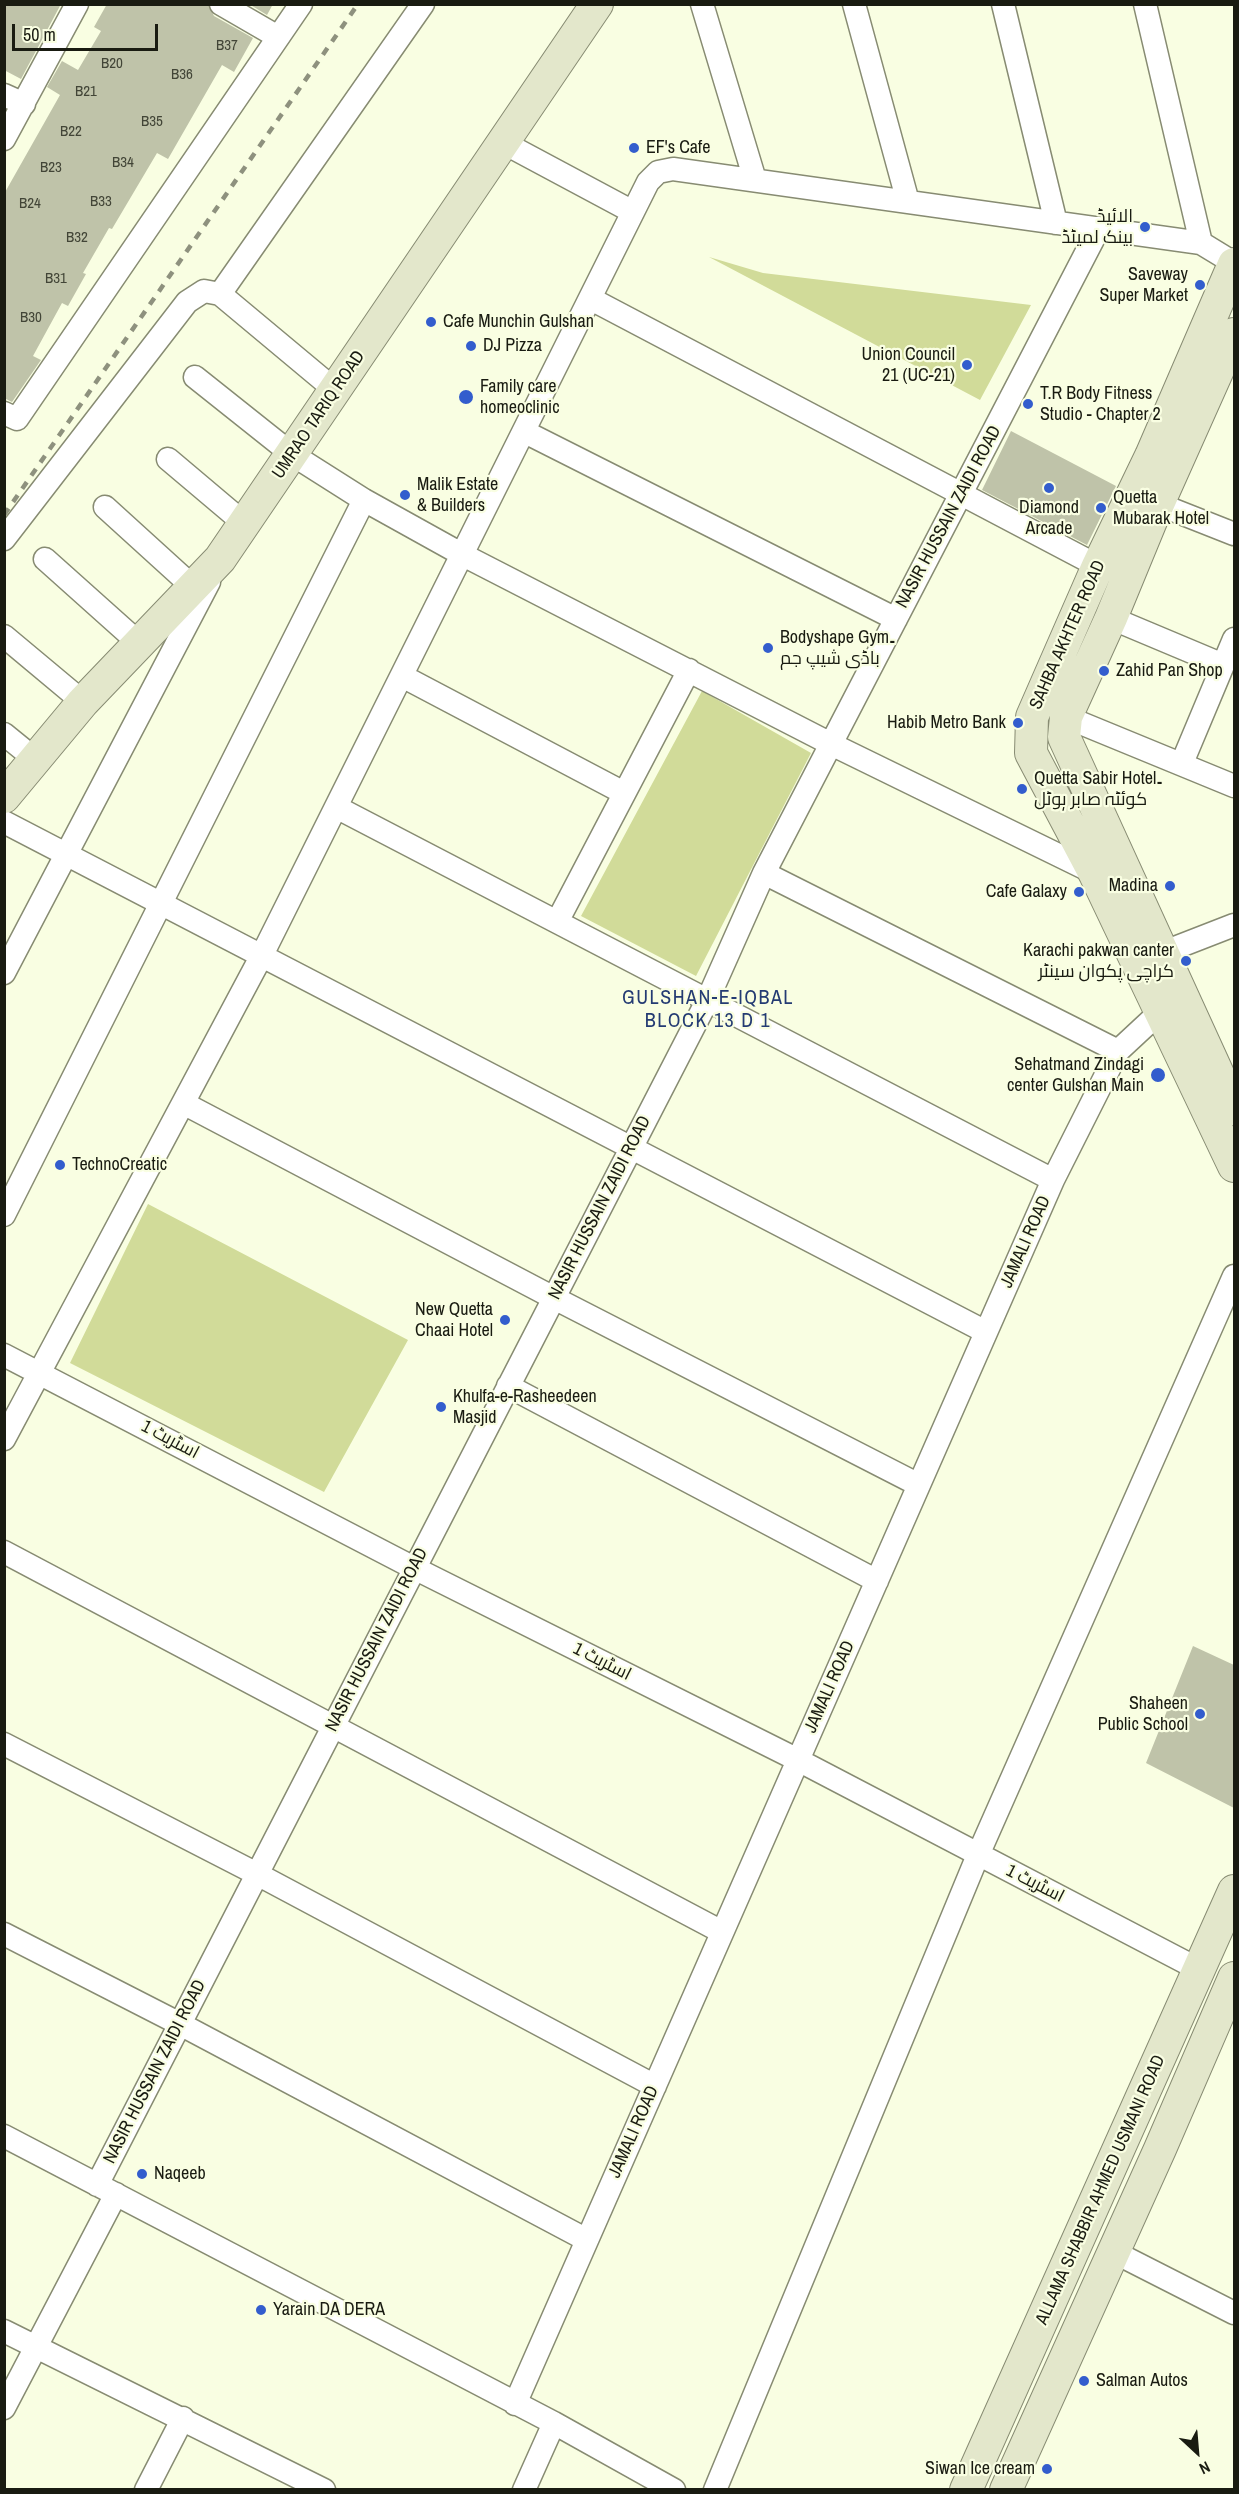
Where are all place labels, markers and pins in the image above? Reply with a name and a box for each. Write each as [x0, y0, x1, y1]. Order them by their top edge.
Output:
place label: EF's Cafe [646, 137, 710, 159]
marker: EF's Cafe [627, 141, 641, 155]
place label: الائیڈ بینک لمیٹڈ [1061, 206, 1133, 248]
marker: الائیڈ بینک لمیٹڈ [1138, 220, 1152, 234]
place label: Saveway Super Market [1099, 264, 1188, 306]
marker: Saveway Super Market [1193, 278, 1207, 292]
place label: Cafe Munchin Gulshan [443, 311, 594, 333]
marker: Cafe Munchin Gulshan [424, 315, 438, 329]
place label: DJ Pizza [483, 335, 542, 357]
marker: DJ Pizza [464, 339, 478, 353]
place label: Union Council 21 (UC-21) [861, 344, 955, 386]
marker: Union Council 21 (UC-21) [960, 358, 974, 372]
place label: Family care homeoclinic [480, 376, 560, 418]
place label: T.R Body Fitness Studio - Chapter 2 [1040, 383, 1161, 426]
marker: Family care homeoclinic [457, 388, 475, 406]
marker: T.R Body Fitness Studio - Chapter 2 [1021, 397, 1035, 411]
place label: Malik Estate & Builders [417, 474, 498, 516]
marker: Diamond Arcade [1042, 481, 1056, 495]
place label: Quetta Mubarak Hotel [1113, 487, 1209, 530]
marker: Malik Estate & Builders [398, 488, 412, 502]
place label: Diamond Arcade [1019, 497, 1079, 540]
marker: Quetta Mubarak Hotel [1094, 501, 1108, 515]
place label: Bodyshape Gym۔ باڈی شیپ جم [780, 627, 896, 670]
marker: Bodyshape Gym۔ باڈی شیپ جم [761, 641, 775, 655]
place label: Zahid Pan Shop [1116, 660, 1223, 682]
marker: Zahid Pan Shop [1097, 664, 1111, 678]
place label: Habib Metro Bank [887, 712, 1006, 734]
marker: Habib Metro Bank [1011, 716, 1025, 730]
place label: Quetta Sabir Hotel۔ کوئٹہ صابر ہوٹل [1034, 768, 1163, 810]
marker: Quetta Sabir Hotel۔ کوئٹہ صابر ہوٹل [1015, 782, 1029, 796]
place label: Madina [1109, 875, 1158, 897]
marker: Madina [1163, 879, 1177, 893]
place label: Cafe Galaxy [986, 881, 1067, 903]
marker: Cafe Galaxy [1072, 885, 1086, 899]
place label: Karachi pakwan canter کراچی پکوان سینٹر [1023, 940, 1174, 982]
marker: Karachi pakwan canter کراچی پکوان سینٹر [1179, 954, 1193, 968]
place label: Sehatmand Zindagi center Gulshan Main [1007, 1054, 1144, 1096]
marker: Sehatmand Zindagi center Gulshan Main [1149, 1066, 1167, 1084]
place label: TechnoCreatic [72, 1154, 167, 1176]
marker: TechnoCreatic [53, 1158, 67, 1172]
place label: New Quetta Chaai Hotel [415, 1299, 493, 1342]
marker: New Quetta Chaai Hotel [498, 1313, 512, 1327]
place label: Khulfa-e-Rasheedeen Masjid [453, 1386, 597, 1428]
marker: Khulfa-e-Rasheedeen Masjid [434, 1400, 448, 1414]
place label: Shaheen Public School [1098, 1693, 1188, 1736]
marker: Shaheen Public School [1193, 1707, 1207, 1721]
place label: Naqeeb [154, 2163, 206, 2185]
marker: Naqeeb [135, 2167, 149, 2181]
place label: Yarain DA DERA [273, 2299, 385, 2321]
marker: Yarain DA DERA [254, 2303, 268, 2317]
place label: Salman Autos [1096, 2370, 1188, 2392]
marker: Salman Autos [1077, 2374, 1091, 2388]
place label: Siwan Ice cream [925, 2458, 1035, 2480]
marker: Siwan Ice cream [1040, 2462, 1054, 2476]

